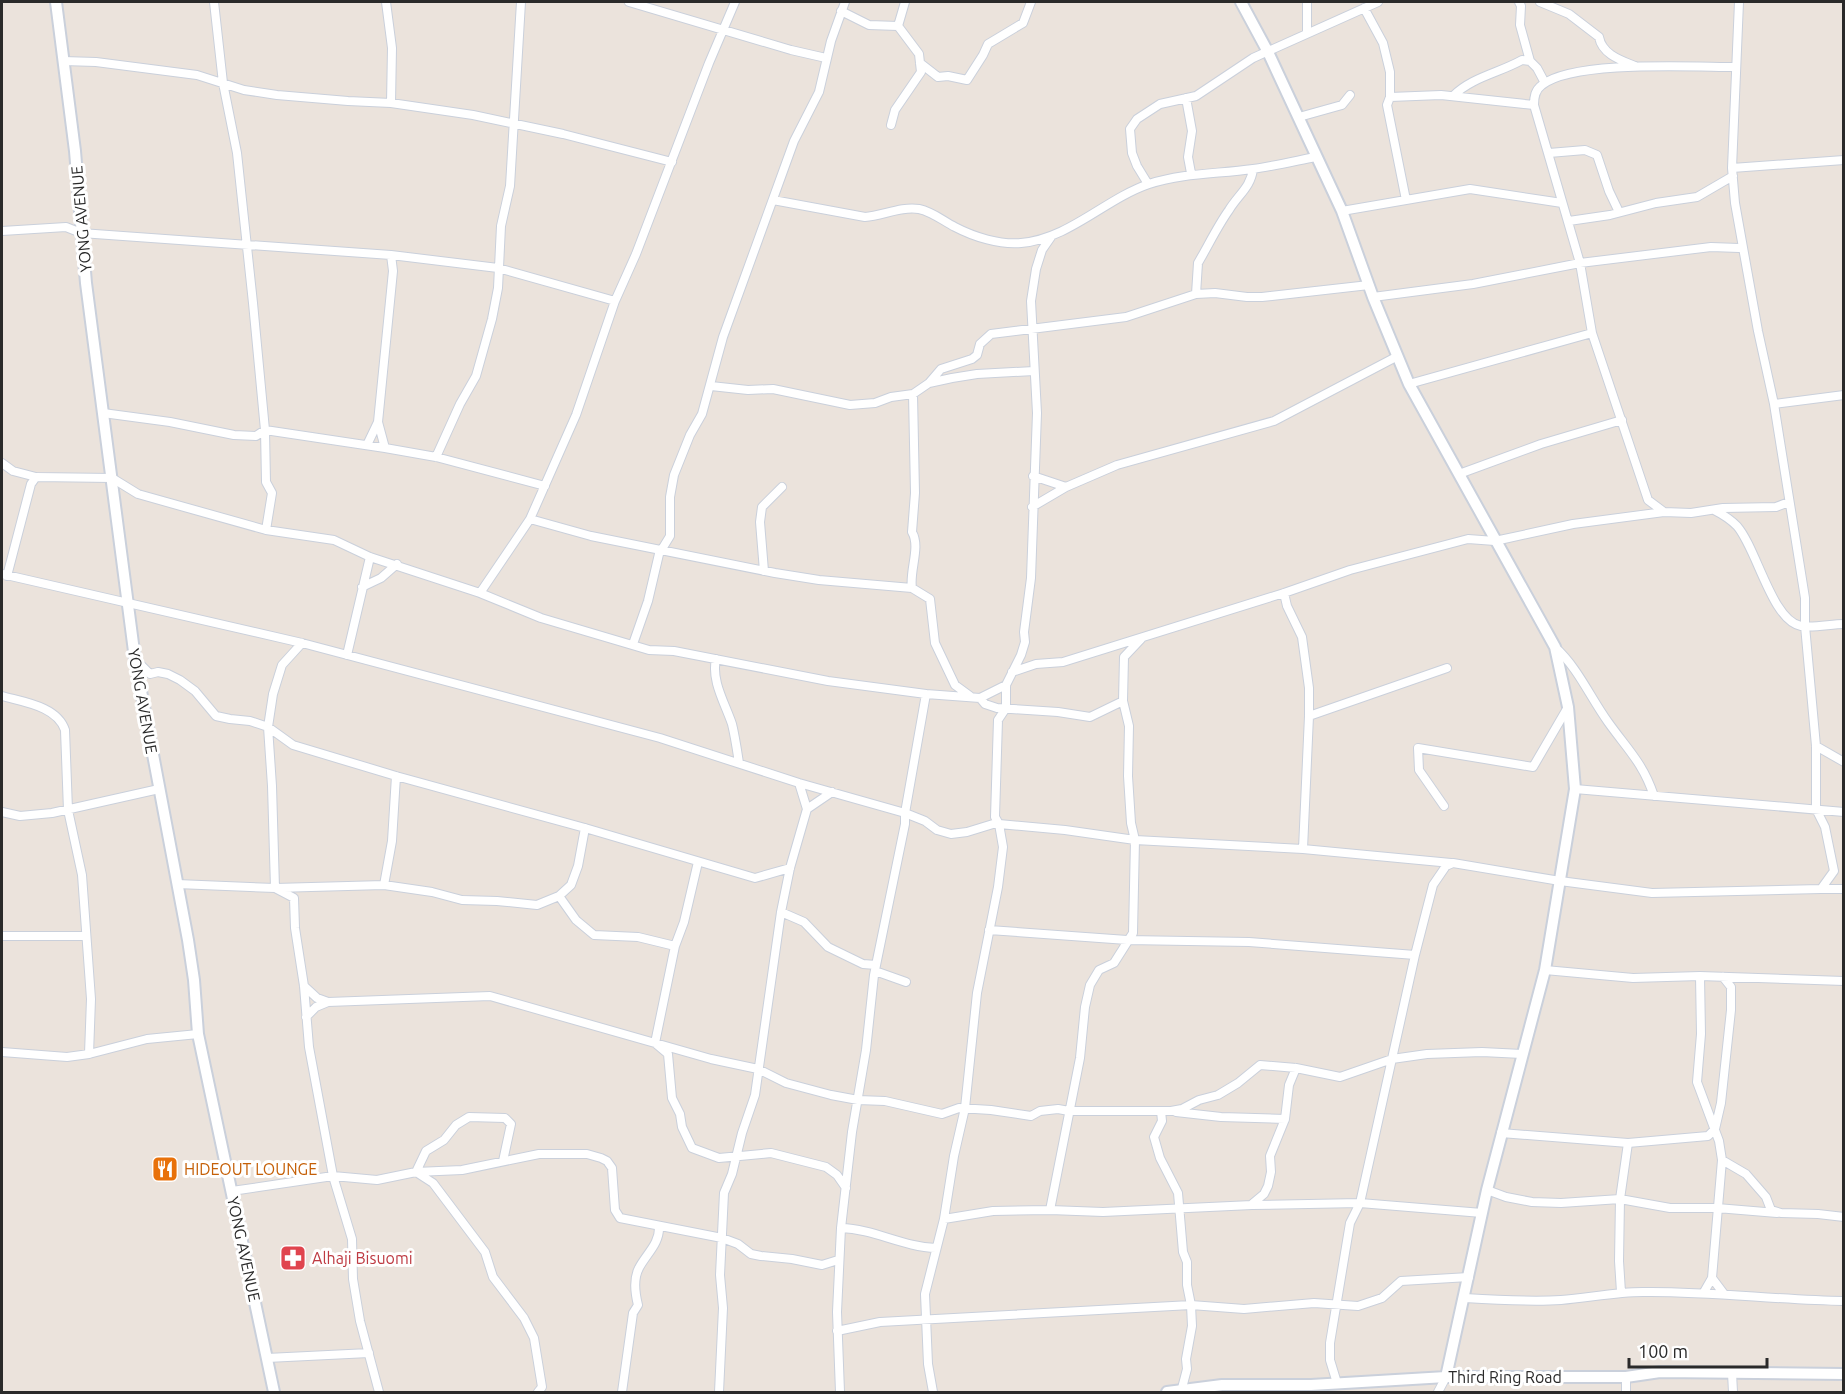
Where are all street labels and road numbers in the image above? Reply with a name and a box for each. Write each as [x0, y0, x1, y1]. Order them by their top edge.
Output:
street label: YONG AVENUE [67, 165, 95, 273]
street label: YONG AVENUE [125, 647, 161, 755]
street label: YONG AVENUE [224, 1195, 264, 1303]
street label: Third Ring Road [1448, 1368, 1562, 1386]

